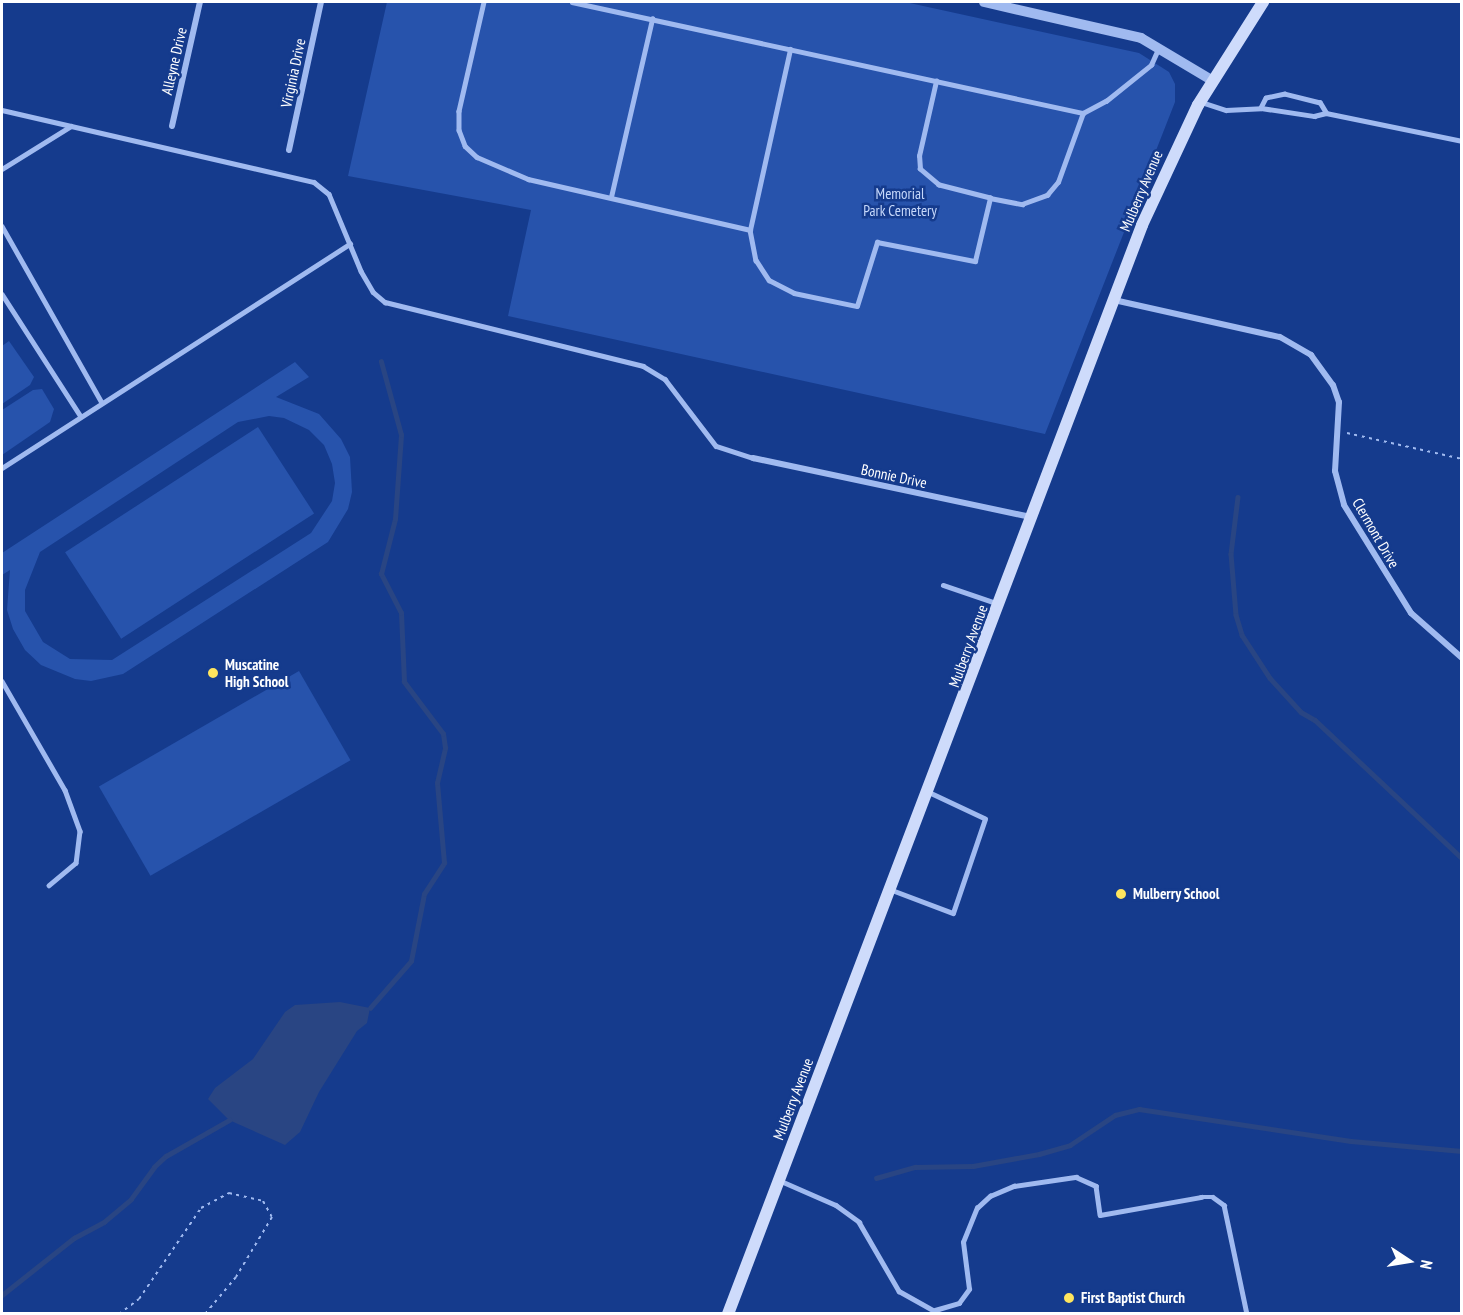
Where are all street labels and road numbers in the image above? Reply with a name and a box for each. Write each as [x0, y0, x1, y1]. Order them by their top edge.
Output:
street label: Alleyne Drive [157, 25, 191, 97]
street label: Virginia Drive [277, 37, 309, 109]
street label: Mulberry Avenue [1116, 147, 1166, 235]
street label: Bonnie Drive [860, 460, 928, 492]
street label: Clermont Drive [1349, 495, 1403, 571]
street label: Mulberry Avenue [945, 602, 991, 690]
street label: Mulberry Avenue [769, 1055, 817, 1143]

